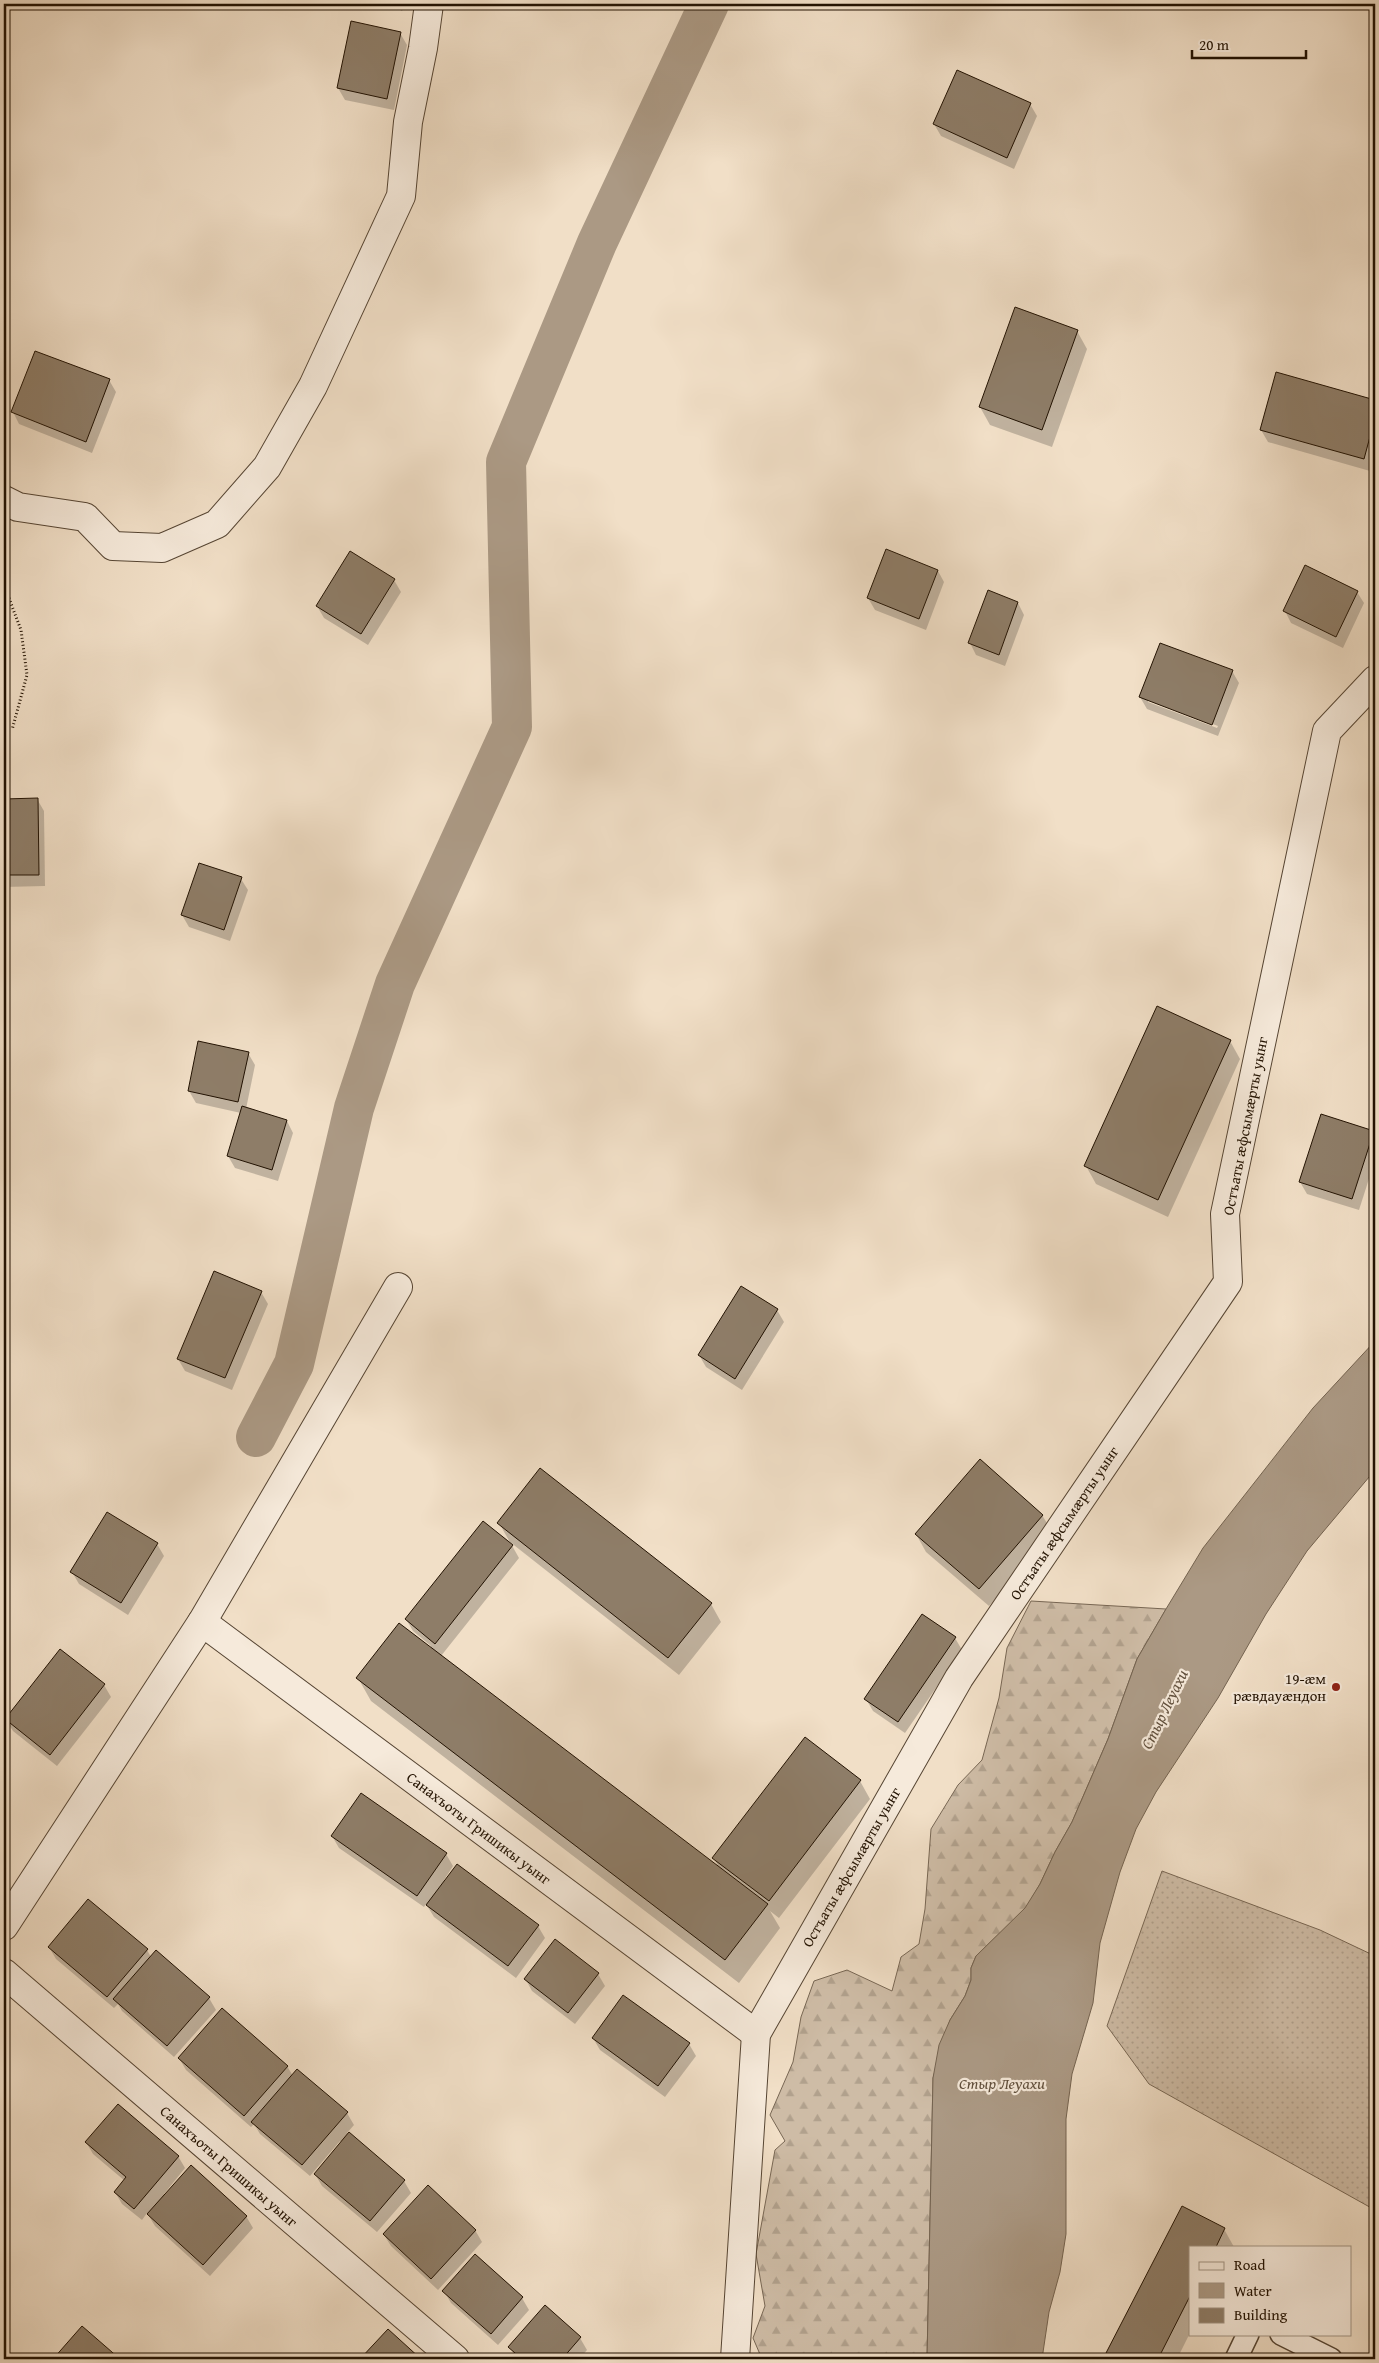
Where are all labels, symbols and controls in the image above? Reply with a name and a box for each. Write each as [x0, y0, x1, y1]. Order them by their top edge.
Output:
scale bar [1192, 28, 1305, 60]
text: 20 m [1199, 34, 1230, 55]
street label: Остъаты æфсымæрты уынг [1217, 1034, 1273, 1217]
street label: Остъаты æфсымæрты уынг [1005, 1441, 1124, 1604]
water label: Стыр Леуахи [1134, 1665, 1194, 1753]
place label: 19-æм рӕвдауӕндон [1233, 1668, 1326, 1706]
marker: 19-æм рӕвдауӕндон [1330, 1681, 1342, 1693]
street label: Санахъоты Гришикы уынг [403, 1767, 556, 1890]
street label: Остъаты æфсымæрты уынг [797, 1783, 906, 1951]
water label: Стыр Леуахи [959, 2071, 1045, 2095]
street label: Санахъоты Гришикы уынг [156, 2100, 303, 2232]
legend [1189, 2246, 1352, 2336]
text: Road [1234, 2254, 1265, 2275]
text: Water [1234, 2280, 1272, 2301]
text: Building [1234, 2304, 1288, 2325]

